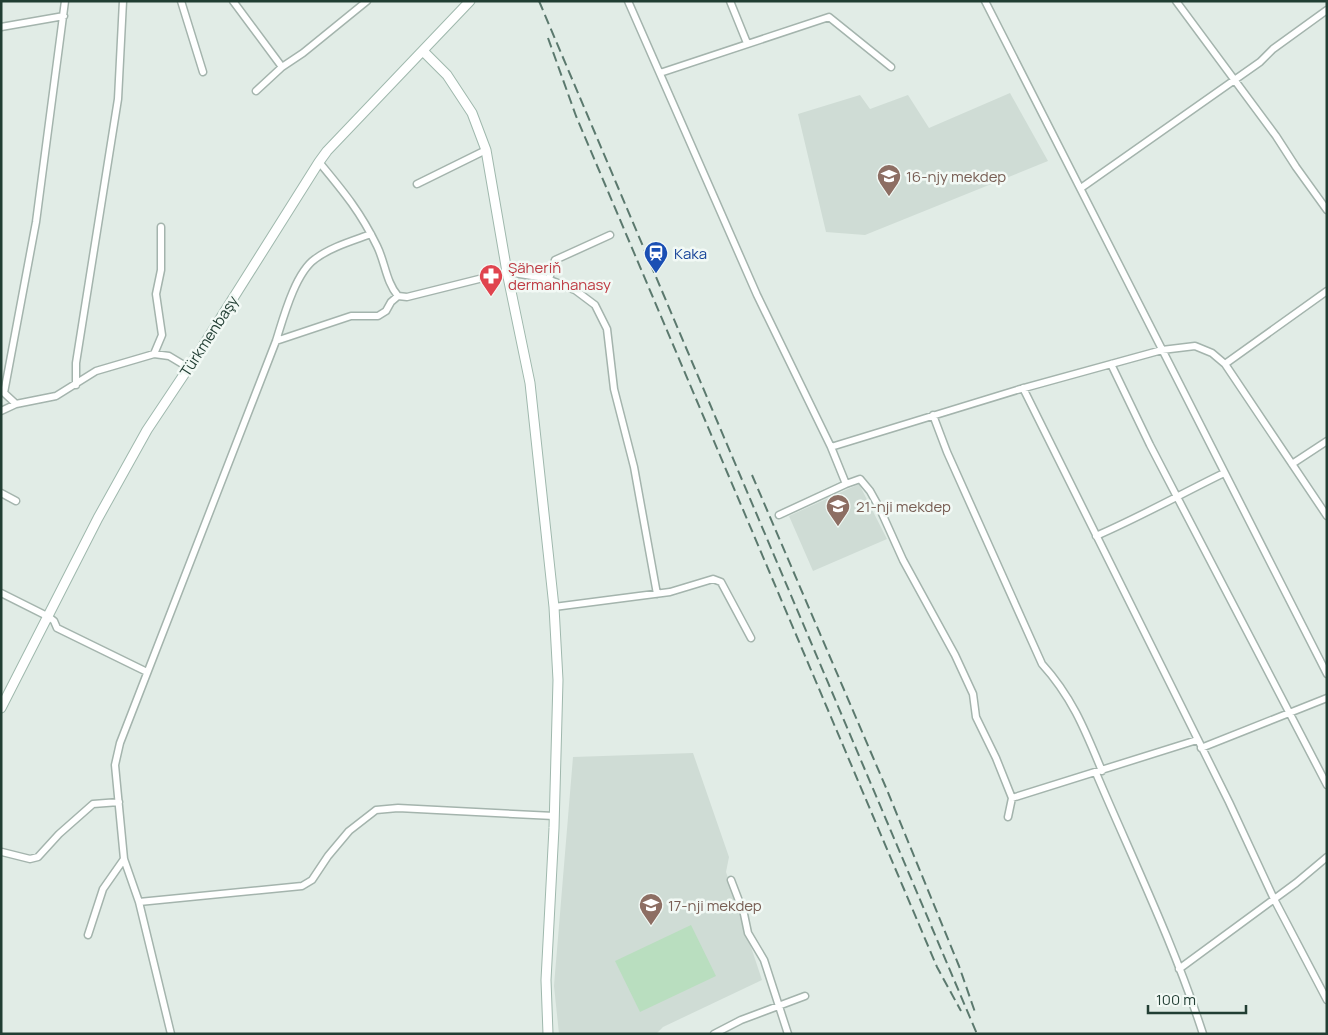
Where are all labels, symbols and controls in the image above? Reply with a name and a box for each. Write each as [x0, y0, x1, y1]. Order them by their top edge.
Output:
school or university icon: 16-njy mekdep [876, 163, 902, 197]
place label: 16-njy mekdep [906, 166, 1006, 187]
station icon: Kaka [643, 240, 669, 274]
place label: Kaka [674, 243, 707, 264]
place label: Şäheriň dermanhanasy [508, 257, 611, 295]
pharmacy icon: Şäheriň dermanhanasy [478, 263, 504, 297]
street label: Türkmenbaşy [175, 291, 243, 381]
school or university icon: 21-nji mekdep [825, 493, 851, 527]
place label: 21-nji mekdep [856, 496, 951, 517]
school or university icon: 17-nji mekdep [638, 892, 664, 926]
place label: 17-nji mekdep [668, 895, 762, 916]
scale bar [1148, 982, 1246, 1014]
text: 100 m [1156, 989, 1196, 1010]

